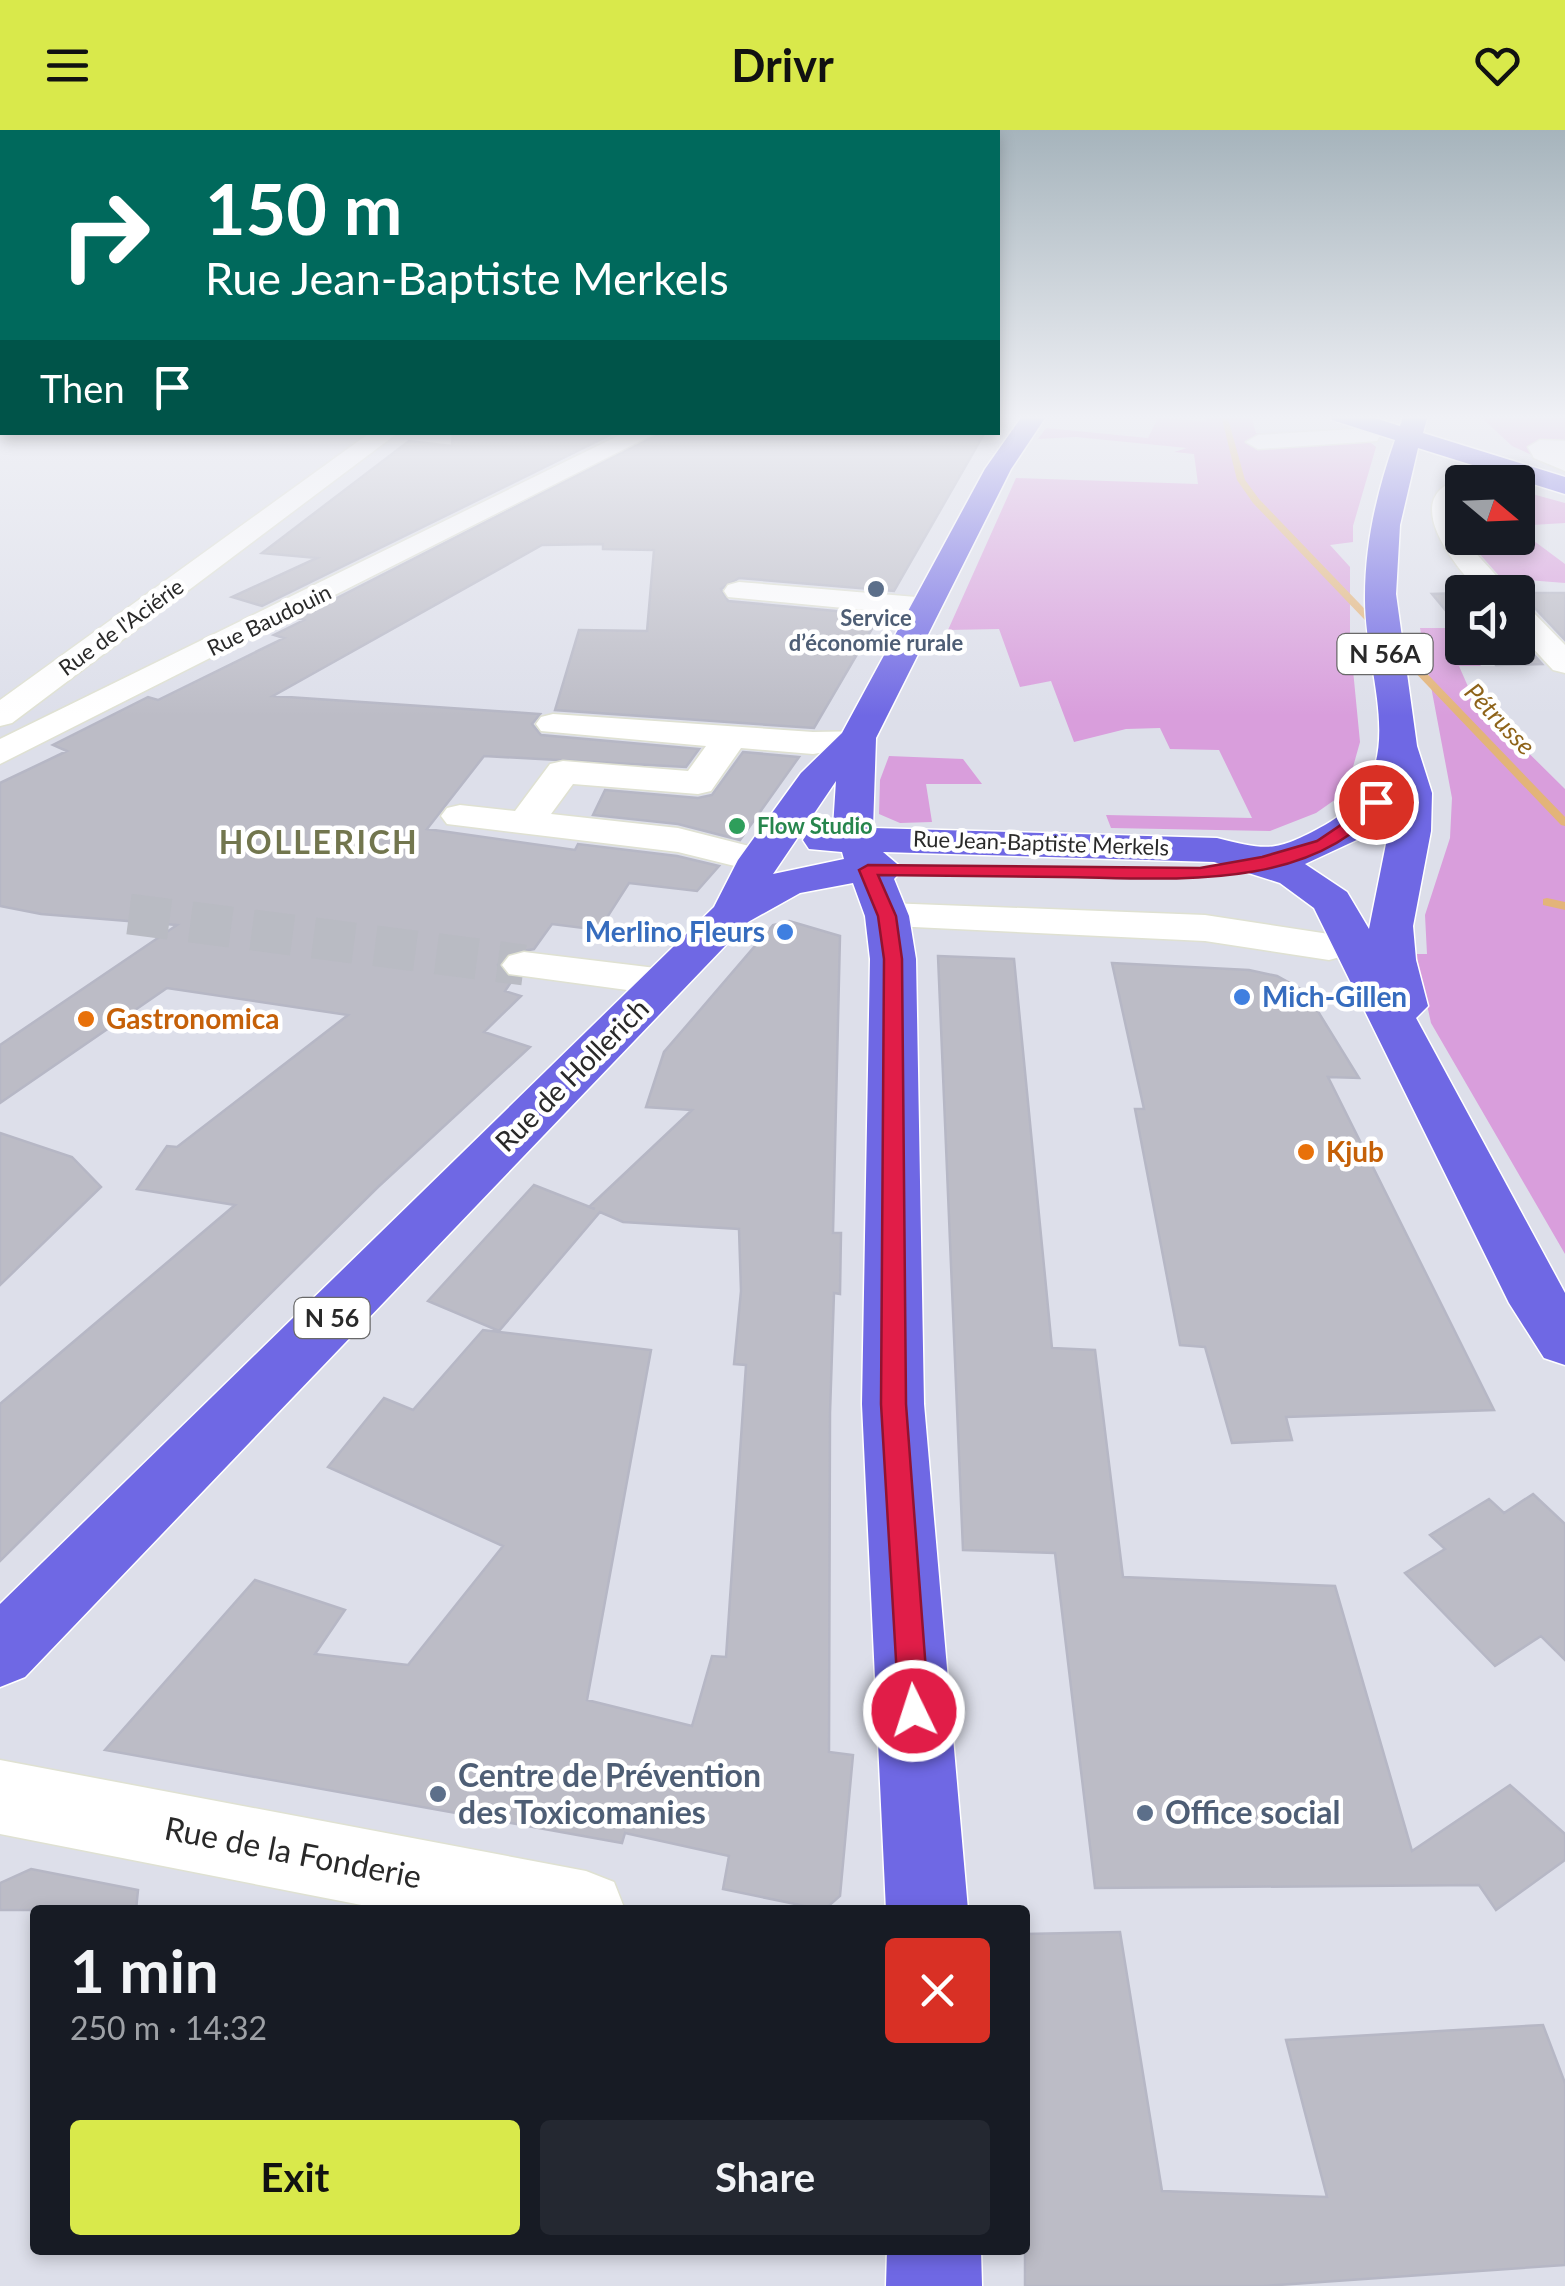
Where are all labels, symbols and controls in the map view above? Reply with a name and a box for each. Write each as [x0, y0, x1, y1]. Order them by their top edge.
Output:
icon: menu [40, 38, 95, 93]
text: Drivr [731, 38, 834, 92]
icon: heart [1470, 38, 1525, 93]
text: 150 m [205, 166, 402, 250]
icon: right [40, 170, 170, 300]
text: Rue Jean-Baptiste Merkels [205, 251, 729, 305]
icon: arrive [145, 360, 200, 415]
text: Then [40, 365, 125, 411]
north arrow [1445, 465, 1535, 555]
map controls [1445, 465, 1535, 665]
street label: Rue de l'Aciérie [53, 572, 188, 681]
button: sound [1445, 575, 1535, 665]
street label: Rue Baudouin [202, 578, 335, 661]
marker: Service d’économie rurale [865, 578, 887, 600]
place label: Service d’économie rurale [789, 604, 964, 656]
road number: N 56A [1338, 634, 1432, 674]
water label: Pétrusse [1459, 676, 1542, 760]
pin [1334, 760, 1419, 845]
icon: arrive [1349, 775, 1404, 830]
place label: Flow Studio [757, 812, 873, 839]
marker: Flow Studio [726, 815, 748, 837]
district label: HOLLERICH [219, 822, 419, 861]
street label: Rue Jean-Baptiste Merkels [913, 825, 1169, 860]
place label: Merlino Fleurs [585, 914, 765, 948]
marker: Merlino Fleurs [774, 921, 796, 943]
place label: Mich-Gillen [1262, 979, 1407, 1013]
marker: Mich-Gillen [1231, 986, 1253, 1008]
street label: Rue de Hollerich [488, 991, 655, 1158]
place label: Gastronomica [106, 1001, 280, 1035]
marker: Gastronomica [75, 1008, 97, 1030]
place label: Kjub [1326, 1134, 1384, 1168]
marker: Kjub [1295, 1141, 1317, 1163]
road number: N 56 [294, 1298, 370, 1338]
position arrow [862, 1659, 966, 1763]
place label: Centre de Prévention des Toxicomanies [458, 1755, 761, 1831]
marker: Centre de Prévention des Toxicomanies [427, 1783, 449, 1805]
place label: Office social [1165, 1792, 1340, 1831]
marker: Office social [1134, 1802, 1156, 1824]
street label: Rue de la Fonderie [162, 1808, 425, 1896]
text: 1 min [70, 1934, 219, 2006]
button: close [885, 1938, 990, 2043]
text: 250 m · 14:32 [70, 2008, 267, 2047]
button: Exit [70, 2120, 520, 2235]
button: Share [540, 2120, 990, 2235]

